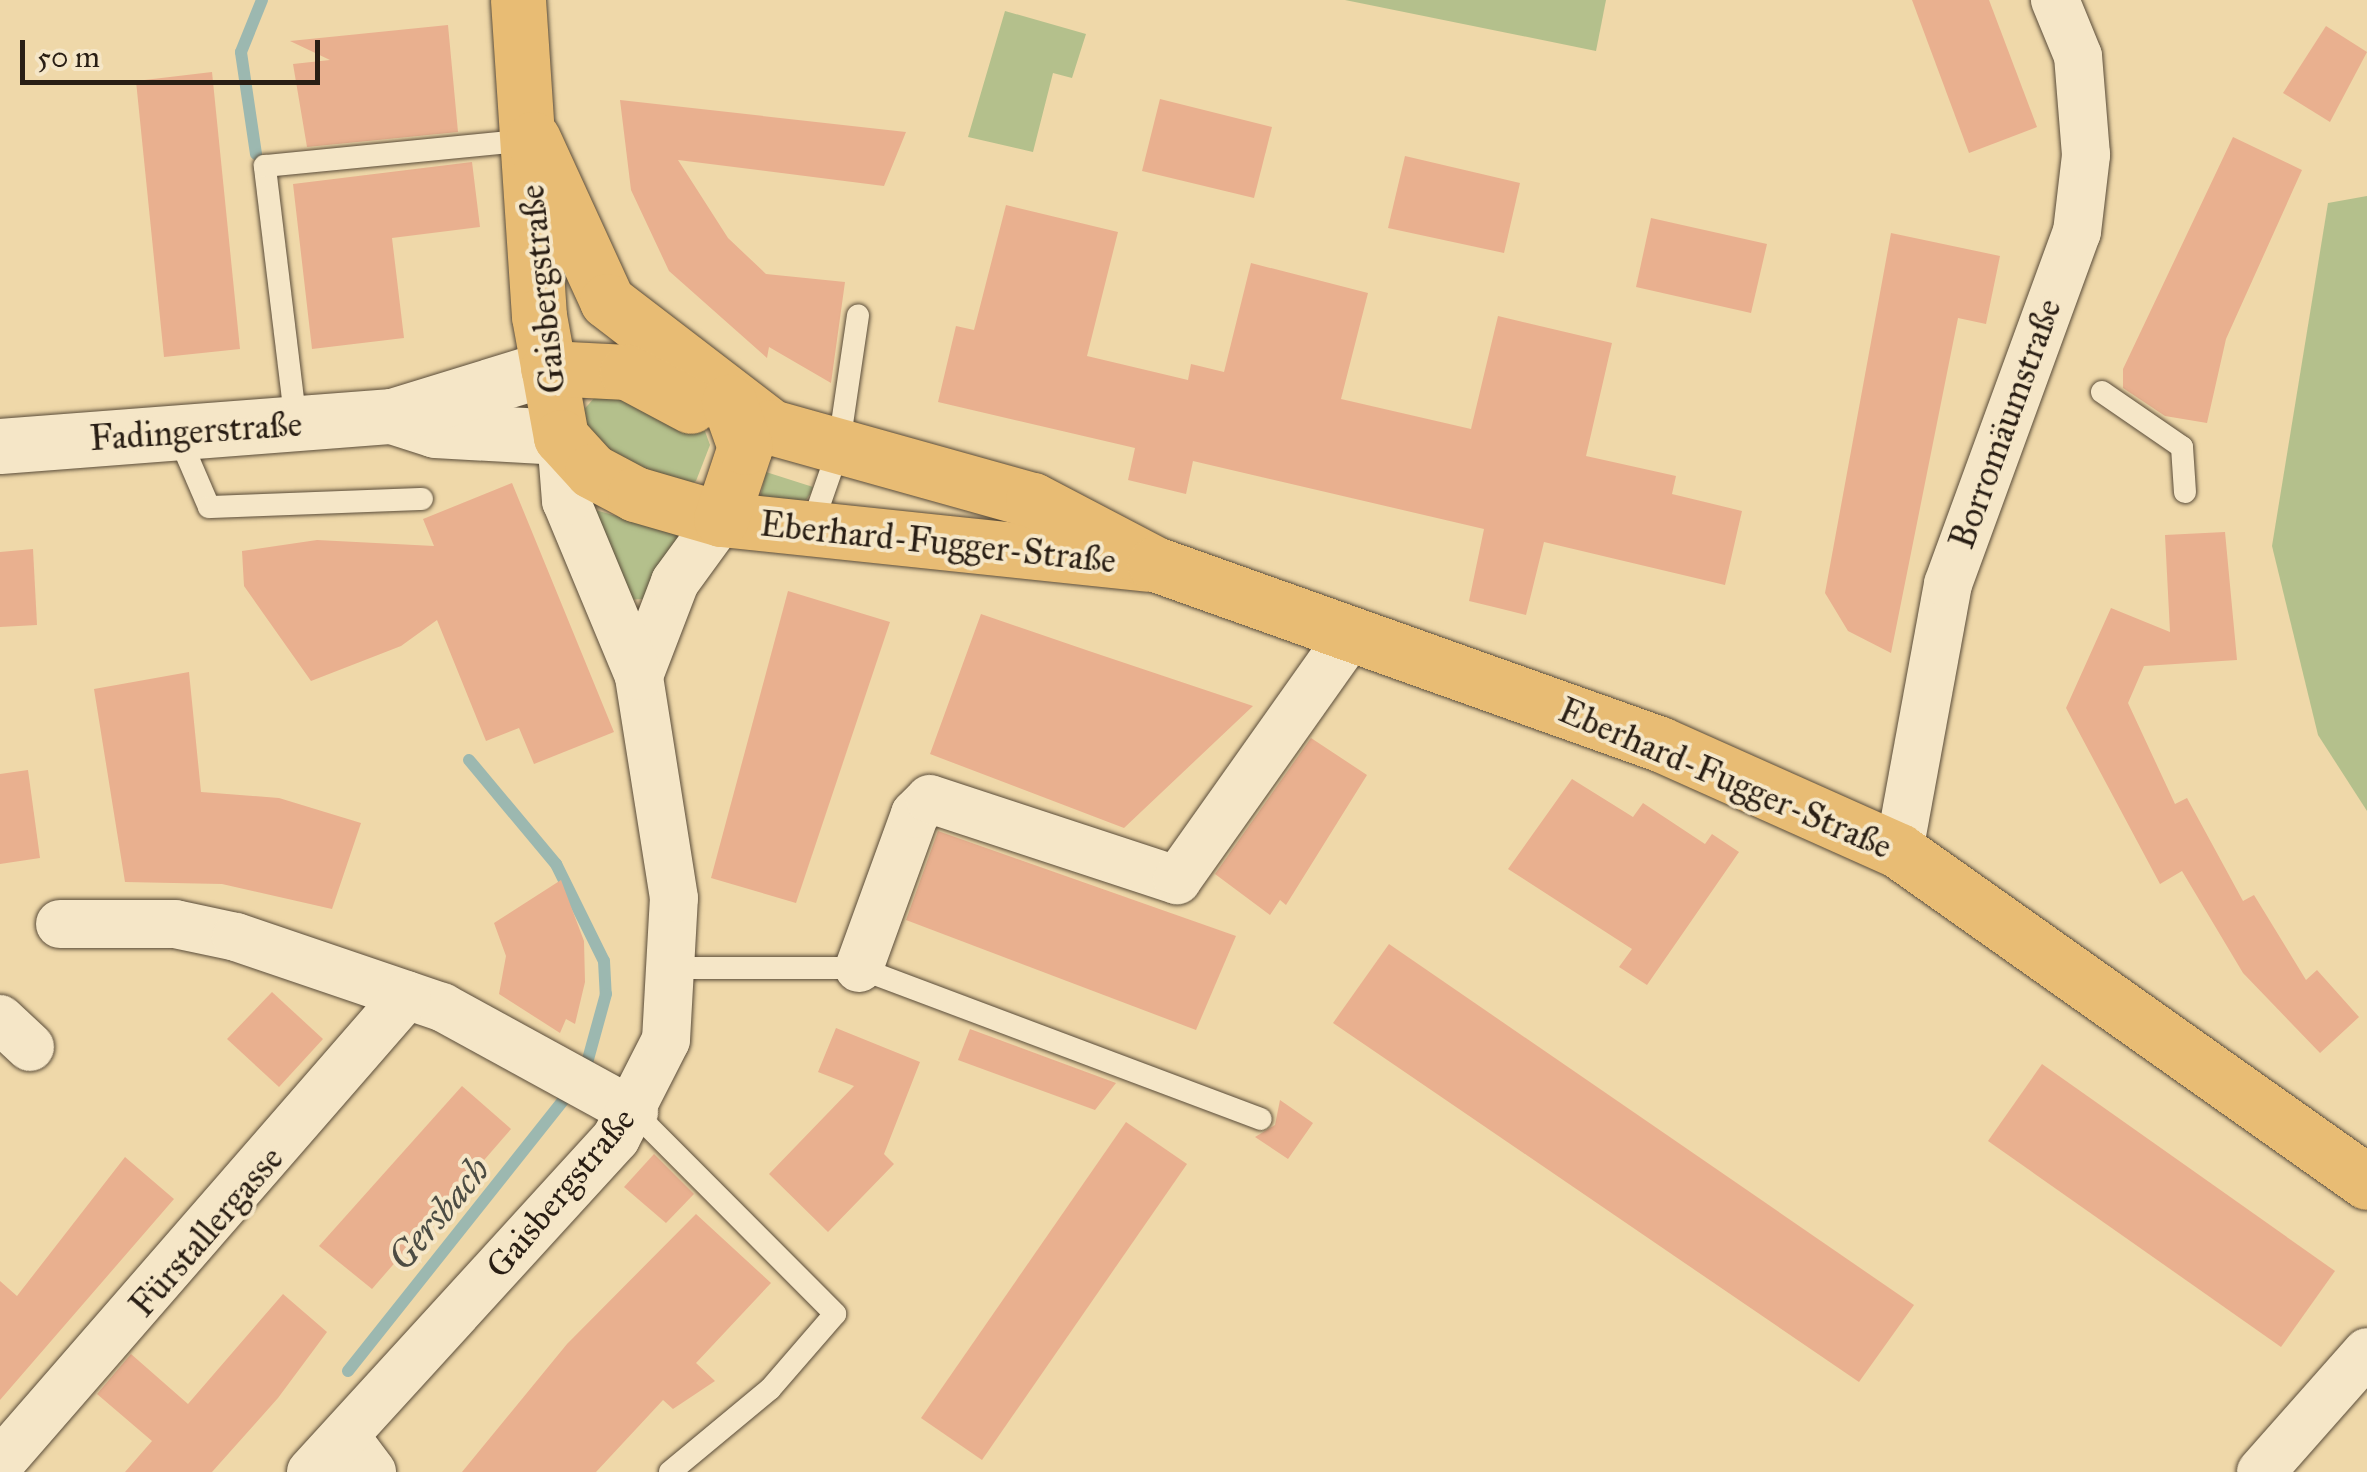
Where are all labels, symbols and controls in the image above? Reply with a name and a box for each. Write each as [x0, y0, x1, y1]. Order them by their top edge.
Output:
scale bar [25, 20, 325, 82]
text: 50 m [37, 39, 100, 75]
street label: Gaisbergstraße [511, 183, 575, 395]
street label: Borromäumstraße [1941, 293, 2071, 555]
street label: Fadingerstraße [88, 404, 304, 460]
street label: Eberhard-Fugger-Straße [758, 503, 1118, 583]
street label: Eberhard-Fugger-Straße [1552, 690, 1898, 868]
street label: Gaisbergstraße [478, 1099, 644, 1287]
street label: Fürstallergasse [122, 1138, 292, 1326]
water label: Gersbach [378, 1148, 500, 1280]

